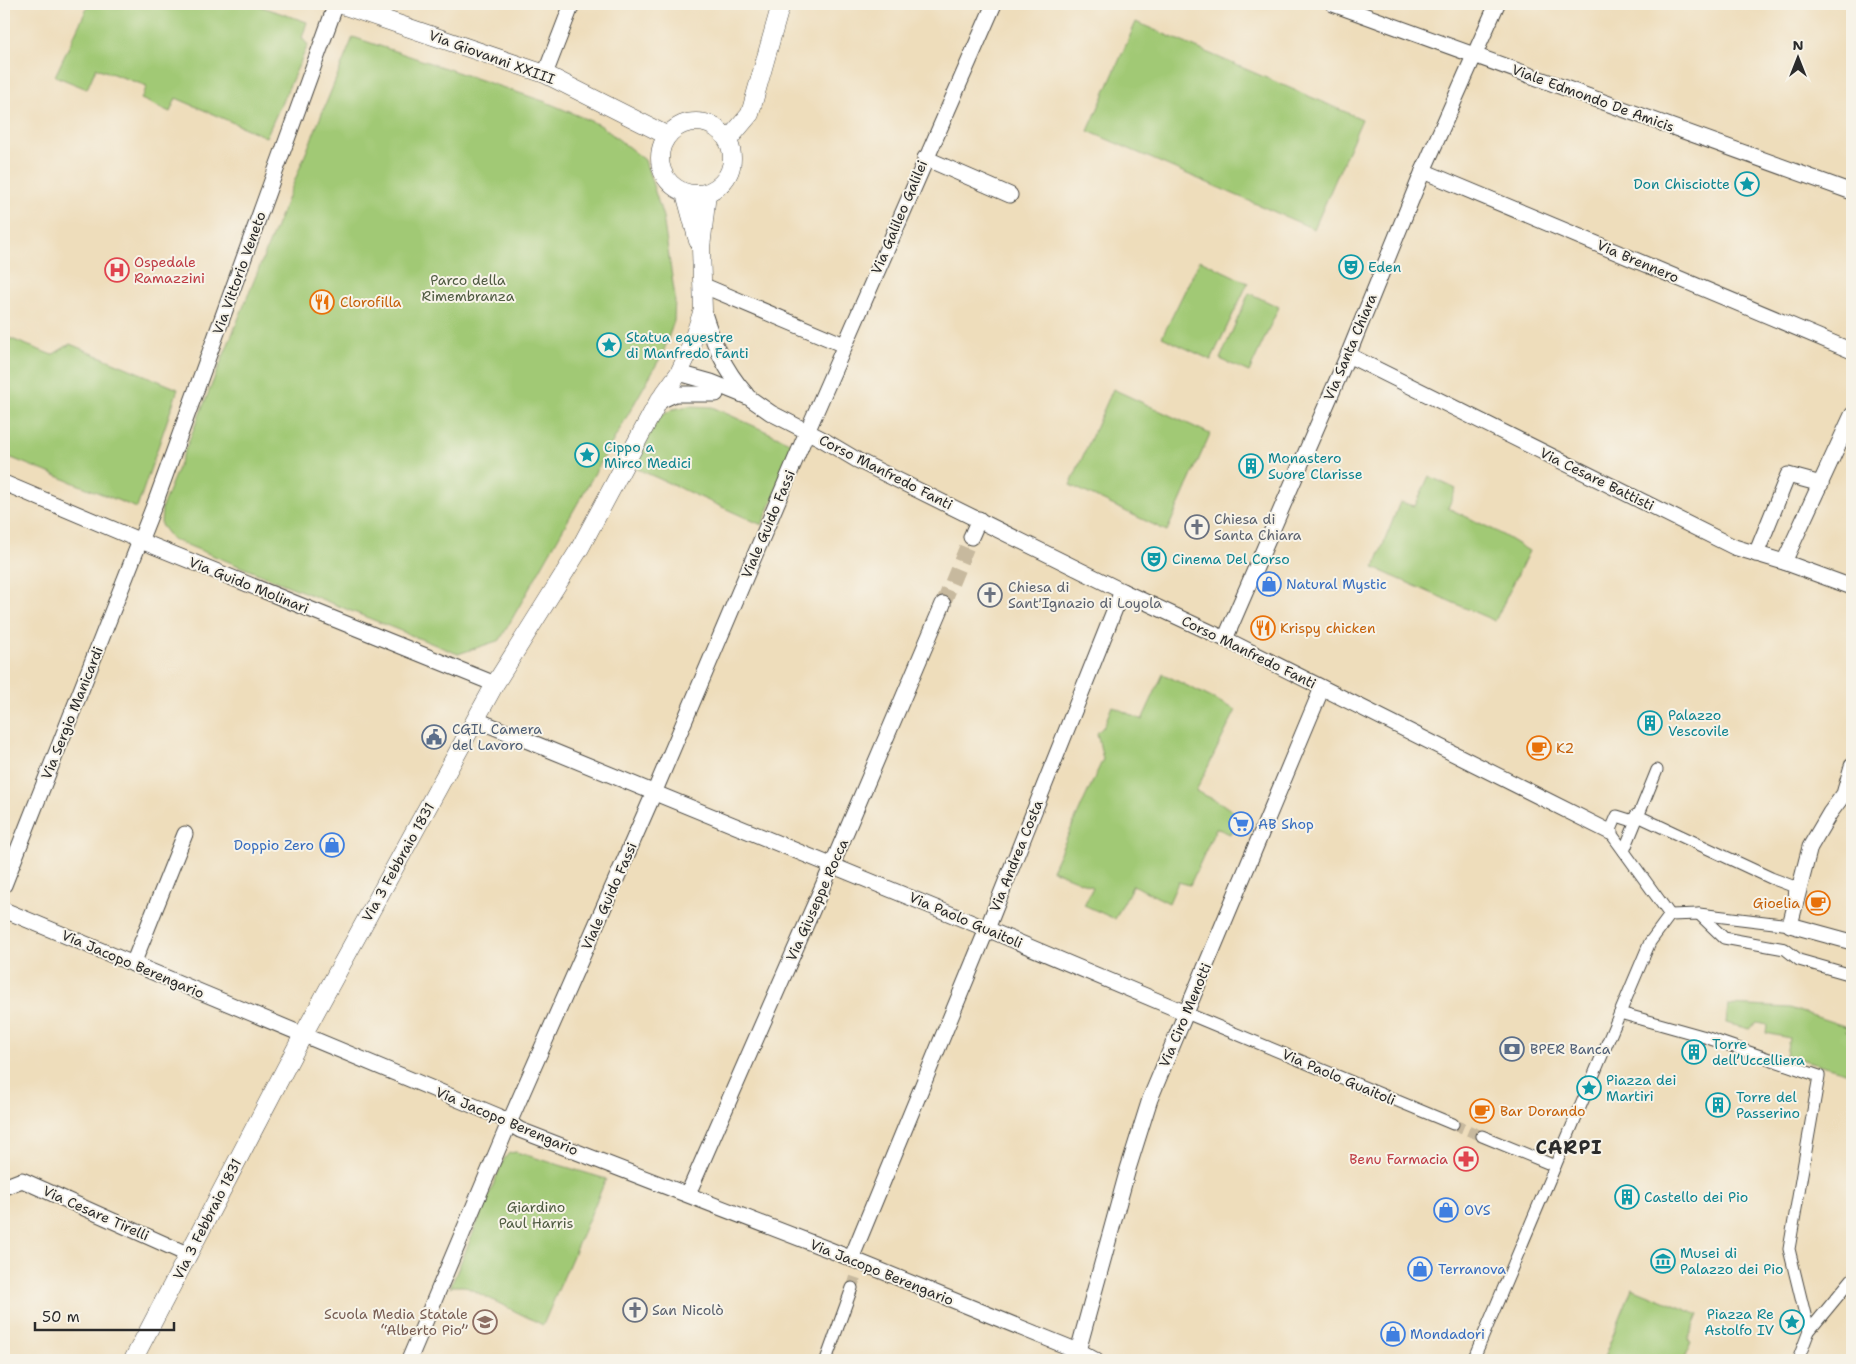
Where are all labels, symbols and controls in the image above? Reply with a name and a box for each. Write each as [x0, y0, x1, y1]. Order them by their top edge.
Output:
street label: Via Giovanni XXIII [426, 26, 558, 88]
north arrow [1774, 32, 1824, 82]
text: N [1792, 36, 1804, 54]
street label: Viale Edmondo De Amicis [1509, 60, 1677, 136]
street label: Via Galileo Galilei [867, 157, 931, 277]
place icon: Don Chisciotte [1734, 171, 1760, 197]
place label: Don Chisciotte [1633, 175, 1730, 193]
street label: Via Vittorio Veneto [208, 209, 270, 337]
street label: Via Brennero [1594, 236, 1682, 286]
place label: Ospedale Ramazzini [134, 253, 205, 287]
theatre icon: Eden [1338, 254, 1364, 280]
hospital icon: Ospedale Ramazzini [104, 257, 130, 283]
place label: Eden [1368, 258, 1402, 276]
park label: Parco della Rimembranza [422, 271, 515, 305]
restaurant icon: Clorofilla [309, 289, 335, 315]
street label: Via Santa Chiara [1319, 291, 1381, 403]
place label: Clorofilla [340, 293, 402, 311]
place label: Statua equestre di Manfredo Fanti [626, 328, 749, 362]
place icon: Statua equestre di Manfredo Fanti [596, 332, 622, 358]
street label: Corso Manfredo Fanti [816, 430, 956, 514]
place label: Cippo a Mirco Medici [604, 438, 691, 472]
place icon: Cippo a Mirco Medici [574, 442, 600, 468]
street label: Via Cesare Battisti [1537, 444, 1657, 514]
place label: Monastero Suore Clarisse [1268, 449, 1363, 483]
building icon: Monastero Suore Clarisse [1238, 453, 1264, 479]
street label: Viale Guido Fassi [737, 467, 799, 581]
place label: Chiesa di Santa Chiara [1214, 510, 1302, 544]
church icon: Chiesa di Santa Chiara [1184, 514, 1210, 540]
theatre icon: Cinema Del Corso [1141, 546, 1167, 572]
place label: Cinema Del Corso [1172, 550, 1290, 568]
street label: Via Guido Molinari [186, 553, 312, 617]
shop icon: Natural Mystic [1256, 571, 1282, 597]
place label: Natural Mystic [1286, 575, 1387, 593]
place label: Chiesa di Sant'Ignazio di Loyola [1008, 578, 1162, 612]
church icon: Chiesa di Sant'Ignazio di Loyola [977, 582, 1003, 608]
street label: Corso Manfredo Fanti [1179, 612, 1319, 692]
restaurant icon: Krispy chicken [1250, 615, 1276, 641]
place label: Krispy chicken [1280, 619, 1376, 637]
street label: Via Sergio Manicardi [37, 644, 107, 782]
place label: Palazzo Vescovile [1668, 706, 1729, 740]
building icon: Palazzo Vescovile [1637, 710, 1663, 736]
place label: CGIL Camera del Lavoro [452, 720, 542, 754]
public building icon: CGIL Camera del Lavoro [421, 724, 447, 750]
cafe icon: K2 [1526, 735, 1552, 761]
place label: K2 [1556, 739, 1574, 757]
street label: Via Andrea Costa [985, 797, 1047, 914]
street label: Via 3 Febbraio 1831 [358, 799, 438, 925]
supermarket icon: AB Shop [1228, 811, 1254, 837]
place label: AB Shop [1258, 815, 1314, 833]
shop icon: Doppio Zero [319, 832, 345, 858]
place label: Doppio Zero [234, 836, 314, 854]
street label: Via Giuseppe Rocca [782, 836, 852, 964]
street label: Viale Guido Fassi [577, 839, 641, 953]
street label: Via Paolo Guaitoli [906, 888, 1026, 952]
cafe icon: Gioelia [1805, 890, 1831, 916]
place label: Gioelia [1753, 894, 1800, 912]
street label: Via Jacopo Berengario [59, 926, 207, 1002]
street label: Via Ciro Menotti [1155, 960, 1215, 1070]
place label: Torre dell’Uccelliera [1712, 1035, 1805, 1069]
bank icon: BPER Banca [1499, 1036, 1525, 1062]
building icon: Torre dell’Uccelliera [1681, 1039, 1707, 1065]
place label: BPER Banca [1530, 1040, 1611, 1058]
street label: Via Paolo Guaitoli [1279, 1045, 1399, 1109]
place label: Piazza dei Martiri [1606, 1071, 1676, 1105]
place icon: Piazza dei Martiri [1576, 1075, 1602, 1101]
street label: Via Jacopo Berengario [433, 1083, 581, 1159]
place label: Torre del Passerino [1736, 1088, 1800, 1122]
building icon: Torre del Passerino [1705, 1092, 1731, 1118]
cafe icon: Bar Dorando [1469, 1098, 1495, 1124]
place label: Bar Dorando [1500, 1102, 1586, 1120]
district label: CARPI [1535, 1135, 1603, 1160]
pharmacy icon: Benu Farmacia [1453, 1146, 1479, 1172]
place label: Benu Farmacia [1349, 1150, 1448, 1168]
street label: Via 3 Febbraio 1831 [169, 1155, 245, 1283]
street label: Via Cesare Tirelli [40, 1181, 152, 1245]
building icon: Castello dei Pio [1614, 1184, 1640, 1210]
place label: Castello dei Pio [1644, 1188, 1748, 1206]
shop icon: OVS [1433, 1197, 1459, 1223]
park label: Giardino Paul Harris [499, 1198, 573, 1232]
place label: OVS [1464, 1201, 1491, 1219]
street label: Via Jacopo Berengario [808, 1235, 956, 1309]
place label: Musei di Palazzo dei Pio [1680, 1244, 1784, 1278]
museum icon: Musei di Palazzo dei Pio [1650, 1248, 1676, 1274]
shop icon: Terranova [1407, 1256, 1433, 1282]
place label: Terranova [1438, 1260, 1506, 1278]
church icon: San Nicolò [622, 1297, 648, 1323]
scale bar [35, 1299, 174, 1331]
place label: San Nicolò [652, 1301, 724, 1319]
place label: Scuola Media Statale “Alberto Pio” [324, 1305, 468, 1339]
place label: Piazza Re Astolfo IV [1704, 1305, 1775, 1339]
text: 50 m [42, 1307, 80, 1327]
school or university icon: Scuola Media Statale “Alberto Pio” [472, 1309, 498, 1335]
place icon: Piazza Re Astolfo IV [1779, 1309, 1805, 1335]
shop icon: Mondadori [1380, 1321, 1406, 1347]
place label: Mondadori [1410, 1325, 1485, 1343]

